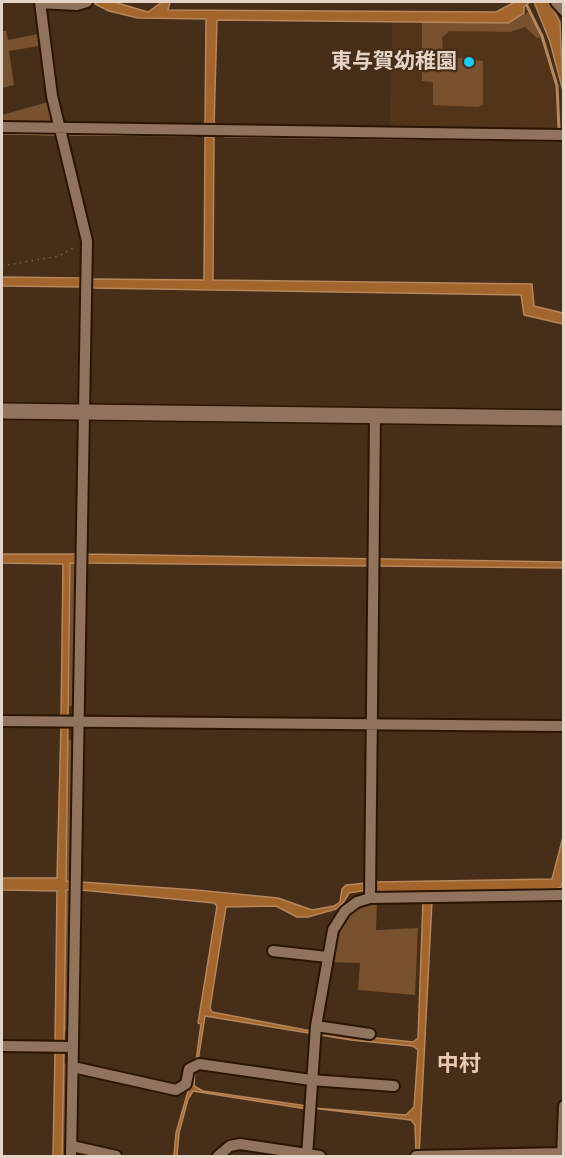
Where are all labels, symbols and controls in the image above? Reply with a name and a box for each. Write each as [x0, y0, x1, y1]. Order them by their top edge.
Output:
place label: 東与賀幼稚園 [331, 49, 457, 75]
marker: 東与賀幼稚園 [462, 55, 476, 69]
district label: 中村 [437, 1052, 481, 1078]

